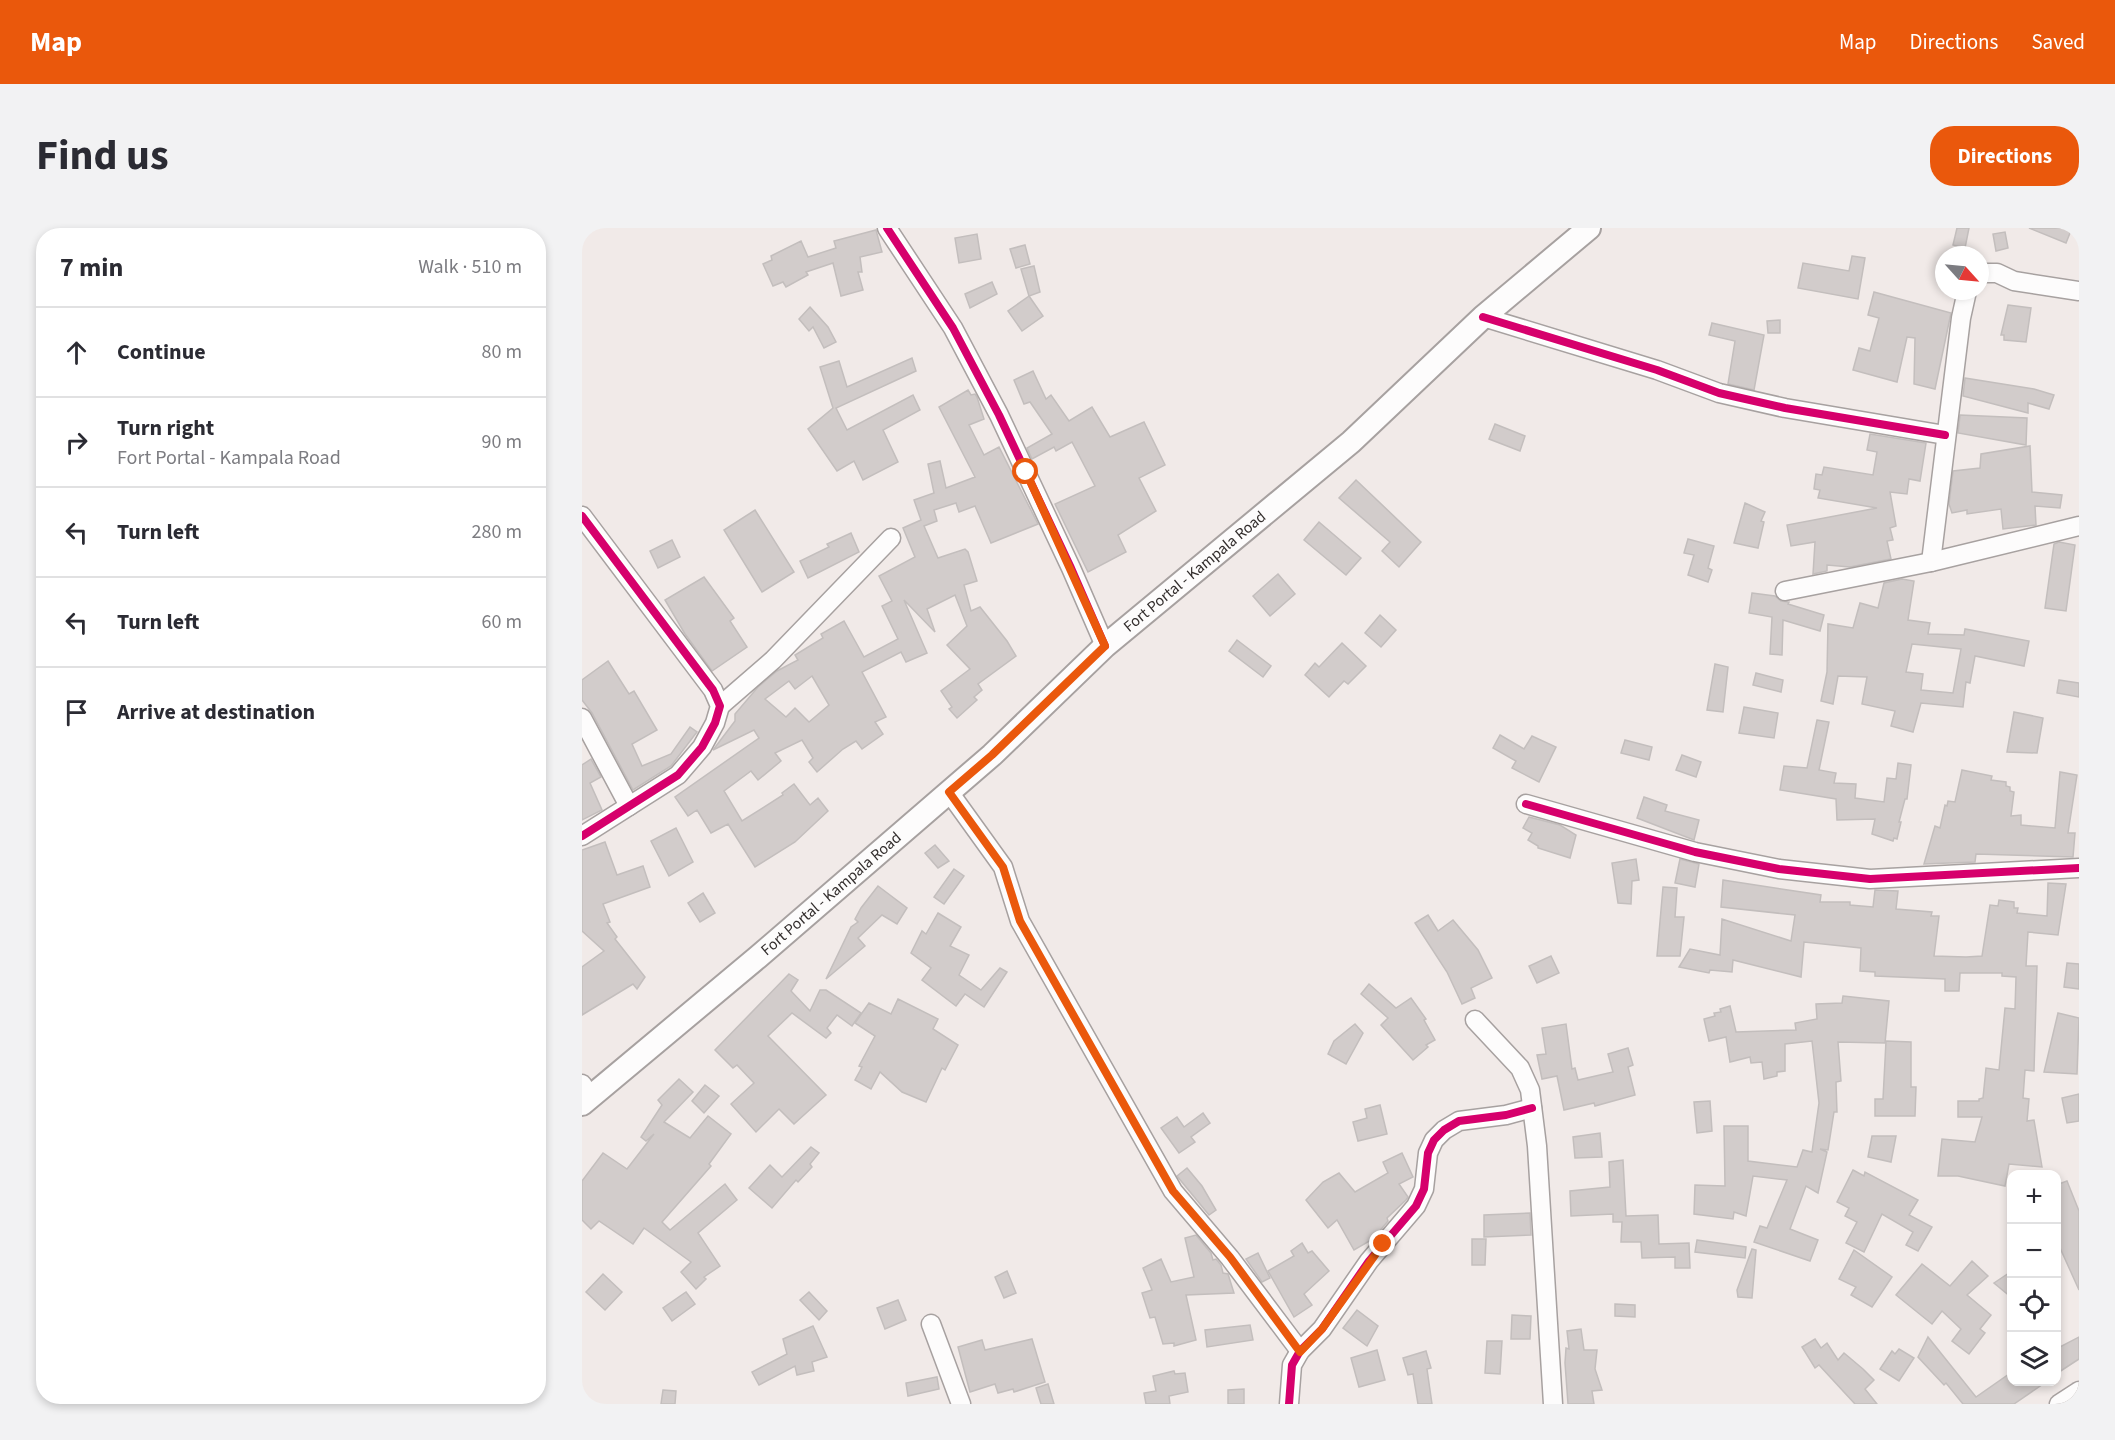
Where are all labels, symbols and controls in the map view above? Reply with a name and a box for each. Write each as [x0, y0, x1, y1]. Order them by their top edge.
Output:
text: Map [30, 22, 82, 62]
text: Map [1839, 27, 1877, 57]
text: Directions [1910, 27, 1998, 57]
text: Saved [2031, 27, 2085, 57]
text: Find us [36, 126, 169, 186]
button: Directions [1930, 126, 2079, 186]
north arrow [1935, 246, 1989, 300]
text: 7 min [60, 249, 123, 286]
text: Walk · 510 m [418, 253, 522, 281]
icon: ahead [60, 336, 93, 369]
text: Continue [117, 336, 206, 368]
text: 80 m [482, 338, 522, 366]
text: Turn right [117, 412, 214, 444]
icon: right [60, 426, 93, 459]
text: 90 m [482, 428, 522, 456]
text: Fort Portal - Kampala Road [117, 444, 341, 472]
route start [1012, 458, 1038, 484]
street label: Fort Portal - Kampala Road [1119, 506, 1271, 637]
icon: left [60, 516, 93, 549]
text: Turn left [117, 516, 199, 548]
text: 280 m [472, 518, 522, 546]
icon: left [60, 606, 93, 639]
text: Turn left [117, 606, 199, 638]
text: 60 m [482, 608, 522, 636]
icon: arrive [60, 696, 93, 729]
text: Arrive at destination [117, 696, 315, 728]
street label: Fort Portal - Kampala Road [756, 827, 906, 961]
map controls [2007, 1170, 2061, 1386]
button: + [2007, 1170, 2061, 1224]
button: − [2007, 1224, 2061, 1278]
route end [1369, 1230, 1395, 1256]
button: locate [2007, 1278, 2061, 1332]
button: layers [2007, 1332, 2061, 1386]

